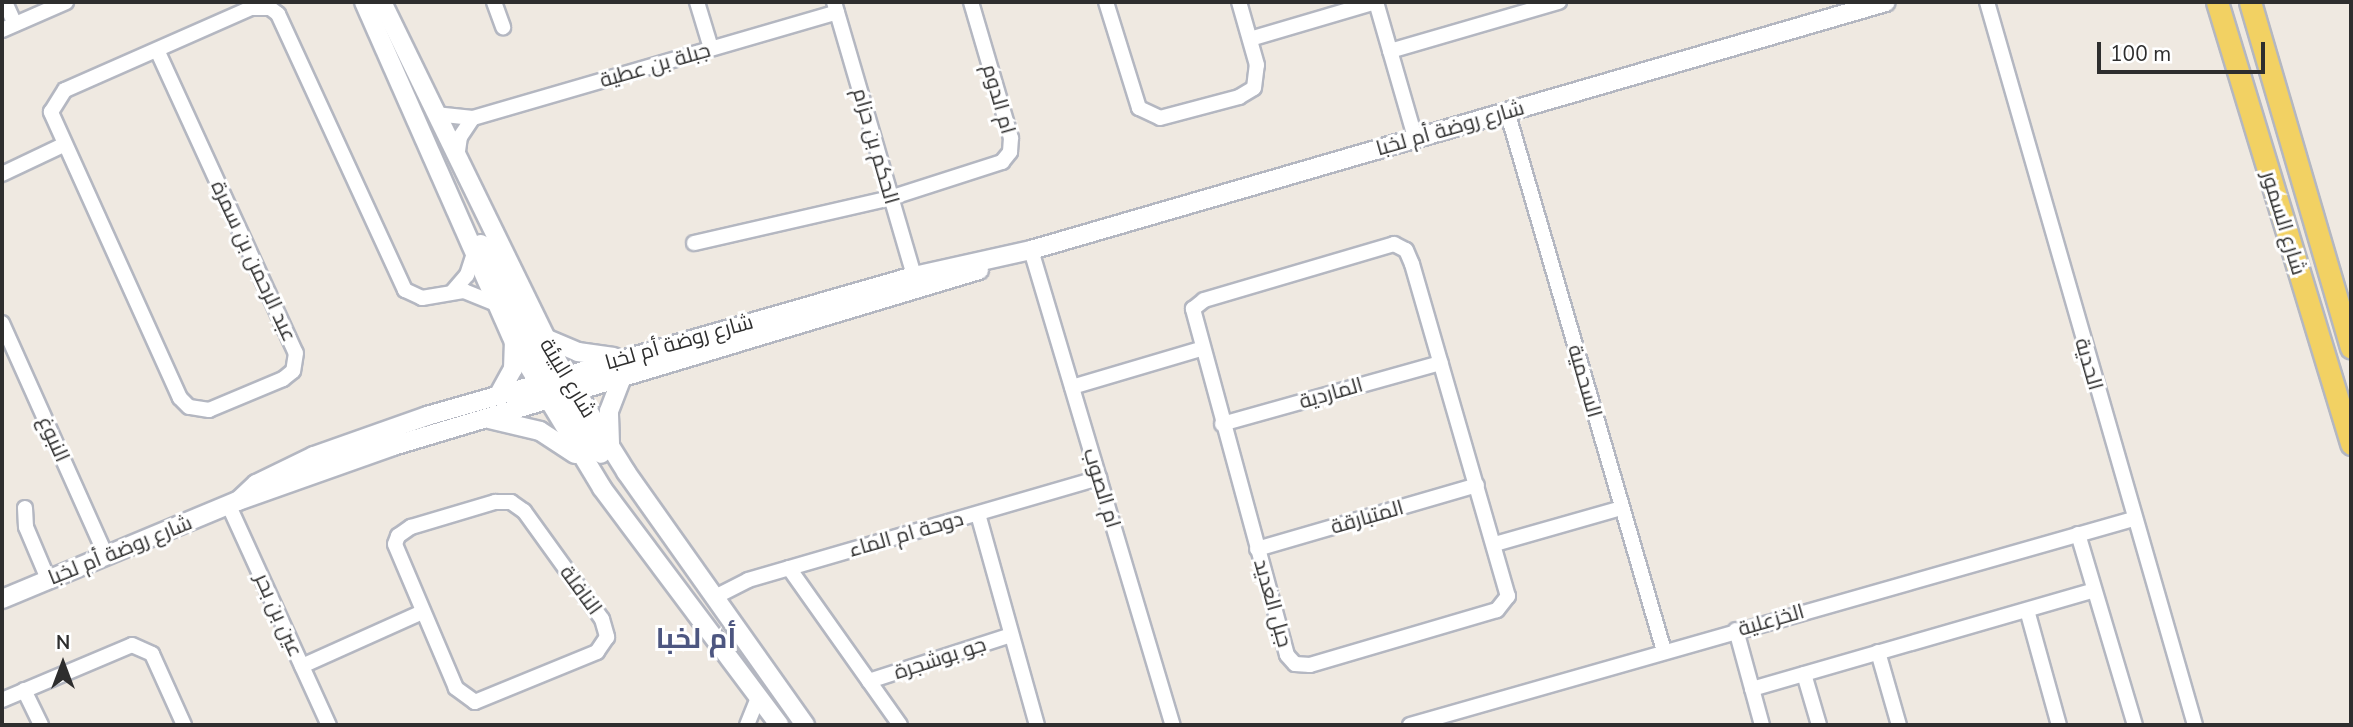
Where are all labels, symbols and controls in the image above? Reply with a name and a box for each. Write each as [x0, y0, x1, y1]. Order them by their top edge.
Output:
scale bar [2101, 28, 2269, 72]
street label: جبلة بن عطية [597, 37, 713, 93]
text: 100 m [2110, 40, 2171, 68]
street label: ام الدوم [977, 61, 1021, 137]
street label: الحكم بن حزام [847, 85, 905, 207]
street label: شارع روضة أم لخبا [1373, 95, 1527, 161]
street label: شارع السمور [2256, 168, 2312, 278]
street label: عبد الرحمن بن سمرة [206, 177, 302, 345]
street label: شارع روضة أم لخبا [602, 309, 756, 375]
street label: شارع البيئة [534, 334, 602, 422]
street label: الحدية [2070, 335, 2108, 393]
street label: السحمية [1563, 342, 1607, 420]
street label: الماردية [1296, 372, 1366, 414]
street label: النبوغ [33, 412, 75, 466]
street label: ام الصوب [1078, 445, 1126, 531]
street label: المتبارقة [1328, 495, 1406, 539]
street label: دوحة ام الماء [846, 506, 966, 562]
street label: شارع روضة أم لخبا [44, 510, 196, 590]
street label: جبل العديد [1248, 556, 1298, 650]
street label: النافلة [555, 560, 607, 620]
street label: عين بن بحر [249, 569, 309, 661]
street label: الخزعلية [1735, 599, 1807, 641]
district label: أم لخبا [656, 622, 736, 656]
north arrow [28, 629, 98, 699]
text: N [56, 630, 70, 656]
street label: جو بوشجرة [891, 631, 989, 685]

